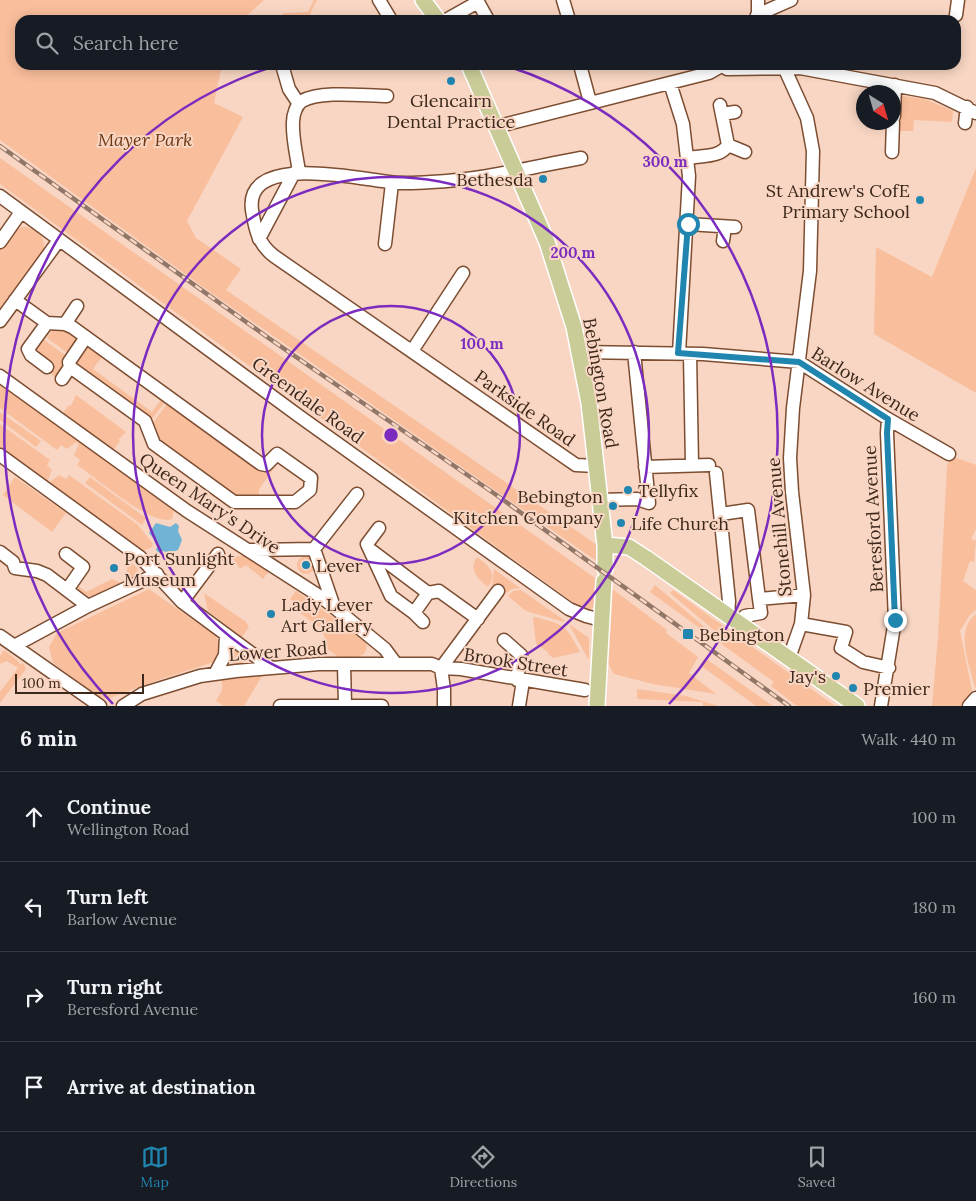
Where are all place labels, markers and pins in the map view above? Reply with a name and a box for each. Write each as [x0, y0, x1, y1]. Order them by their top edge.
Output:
marker: Glencairn Dental Practice [445, 75, 457, 87]
place label: Glencairn Dental Practice [387, 89, 515, 133]
place label: Bethesda [456, 168, 533, 191]
marker: Bethesda [537, 173, 549, 185]
place label: St Andrew's CofE Primary School [766, 179, 910, 223]
marker: St Andrew's CofE Primary School [914, 194, 926, 206]
centre of rings [382, 426, 400, 444]
place label: Tellyfix [638, 479, 699, 502]
marker: Tellyfix [622, 484, 634, 496]
place label: Bebington Kitchen Company [453, 485, 603, 529]
marker: Bebington Kitchen Company [607, 500, 619, 512]
place label: Life Church [631, 512, 729, 535]
marker: Life Church [615, 517, 627, 529]
place label: Port Sunlight Museum [124, 547, 235, 591]
place label: Lever [316, 554, 363, 577]
marker: Lever [300, 559, 312, 571]
marker: Port Sunlight Museum [108, 562, 120, 574]
place label: Lady Lever Art Gallery [280, 593, 373, 637]
marker: Lady Lever Art Gallery [265, 608, 277, 620]
place label: Bebington [699, 623, 785, 646]
marker: Bebington [681, 627, 695, 641]
place label: Jay's [788, 665, 826, 688]
marker: Jay's [830, 670, 842, 682]
place label: Premier [863, 677, 930, 700]
marker: Premier [847, 682, 859, 694]

